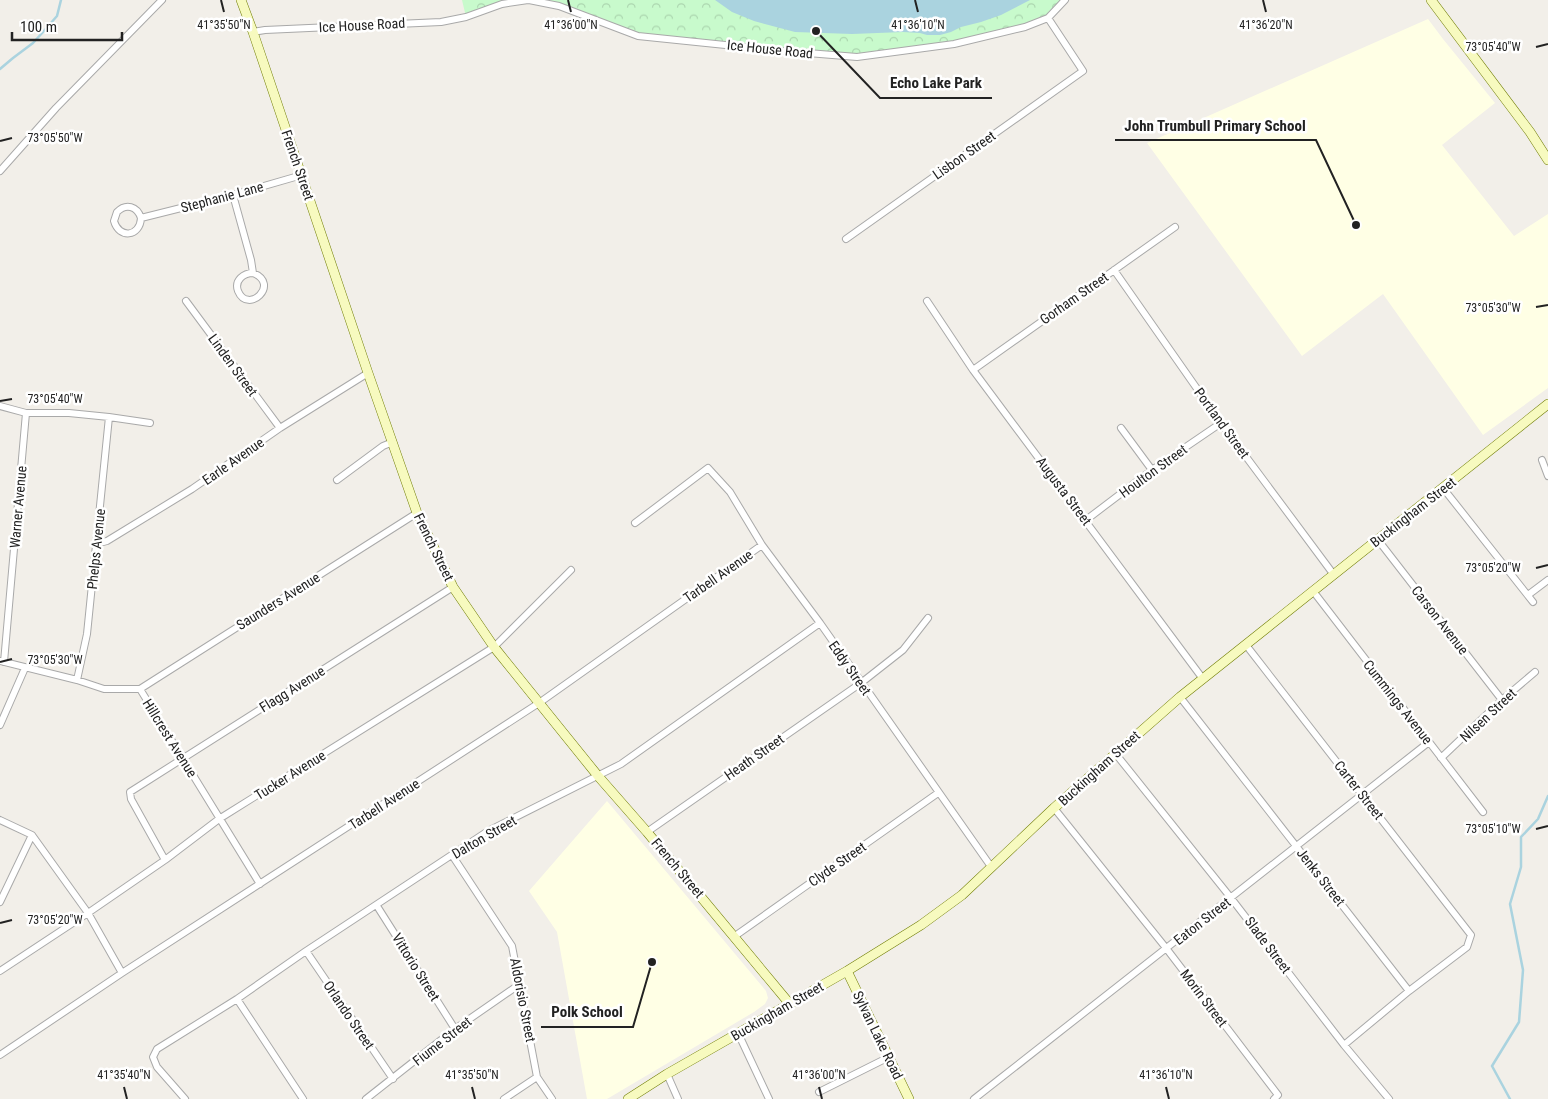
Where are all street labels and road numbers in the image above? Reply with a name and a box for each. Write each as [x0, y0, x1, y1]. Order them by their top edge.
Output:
street label: Ice House Road [318, 15, 406, 35]
street label: Ice House Road [726, 37, 814, 61]
street label: French Street [279, 128, 317, 202]
street label: Lisbon Street [930, 128, 998, 182]
street label: Stephanie Lane [179, 178, 265, 216]
street label: Gorham Street [1037, 269, 1111, 327]
street label: Linden Street [205, 331, 261, 399]
street label: Portland Street [1191, 385, 1253, 461]
street label: Earle Avenue [199, 434, 267, 488]
street label: Houlton Street [1116, 441, 1190, 501]
street label: Augusta Street [1033, 454, 1095, 528]
street label: Warner Avenue [6, 465, 30, 549]
street label: Buckingham Street [1367, 474, 1459, 550]
street label: Phelps Avenue [84, 507, 108, 590]
street label: French Street [411, 511, 457, 583]
street label: Tarbell Avenue [680, 546, 756, 606]
street label: Saunders Avenue [233, 569, 323, 633]
street label: Carson Avenue [1408, 583, 1472, 658]
street label: Eddy Street [826, 638, 874, 698]
street label: Cummings Avenue [1360, 657, 1436, 748]
street label: Flagg Avenue [256, 662, 328, 715]
street label: Nilsen Street [1457, 685, 1519, 745]
street label: Hillcrest Avenue [139, 696, 201, 781]
street label: Buckingham Street [1055, 727, 1143, 809]
street label: Heath Street [721, 731, 787, 783]
street label: Tucker Avenue [252, 747, 329, 803]
street label: Carter Street [1331, 757, 1387, 823]
street label: Tarbell Avenue [346, 775, 423, 833]
street label: Dalton Street [449, 812, 519, 862]
street label: French Street [648, 835, 708, 901]
street label: Clyde Street [805, 838, 869, 890]
street label: Jenks Street [1294, 845, 1348, 909]
street label: Eaton Street [1170, 894, 1234, 948]
street label: Slade Street [1242, 914, 1294, 976]
street label: Vittorio Street [389, 930, 443, 1004]
street label: Aldorisio Street [507, 957, 539, 1043]
street label: Morin Street [1177, 966, 1231, 1030]
street label: Orlando Street [320, 978, 378, 1052]
street label: Buckingham Street [728, 978, 826, 1044]
street label: Sylvan Lake Road [850, 988, 906, 1082]
street label: Fiume Street [410, 1013, 474, 1069]

